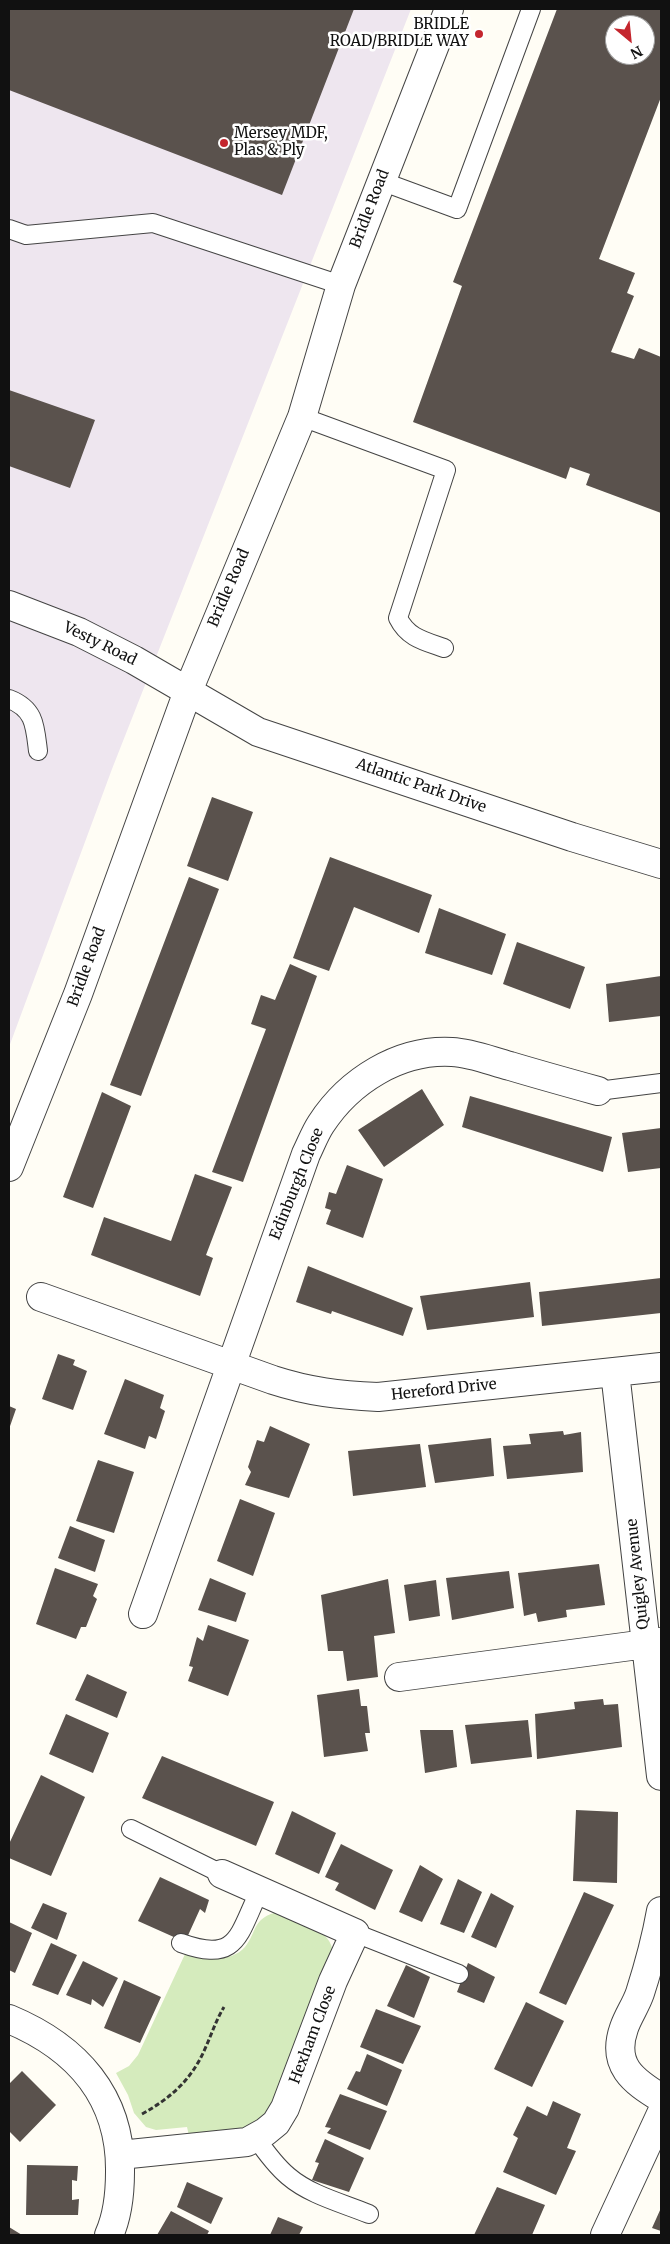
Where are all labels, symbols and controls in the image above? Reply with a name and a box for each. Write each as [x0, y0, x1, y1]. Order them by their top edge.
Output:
north arrow [605, 15, 655, 65]
place label: BRIDLE ROAD/BRIDLE WAY [330, 16, 469, 51]
marker: BRIDLE ROAD/BRIDLE WAY [473, 28, 485, 40]
text: N [627, 42, 646, 63]
place label: Mersey MDF, Plas & Ply [234, 125, 328, 160]
marker: Mersey MDF, Plas & Ply [218, 137, 230, 149]
street label: Bridle Road [347, 167, 393, 251]
street label: Bridle Road [204, 546, 254, 630]
street label: Vesty Road [61, 619, 139, 669]
street label: Atlantic Park Drive [354, 755, 488, 817]
street label: Bridle Road [64, 925, 110, 1009]
street label: Edinburgh Close [266, 1126, 328, 1242]
street label: Hereford Drive [390, 1376, 498, 1404]
street label: Quigley Avenue [623, 1518, 653, 1630]
street label: Hexham Close [286, 1984, 340, 2086]

